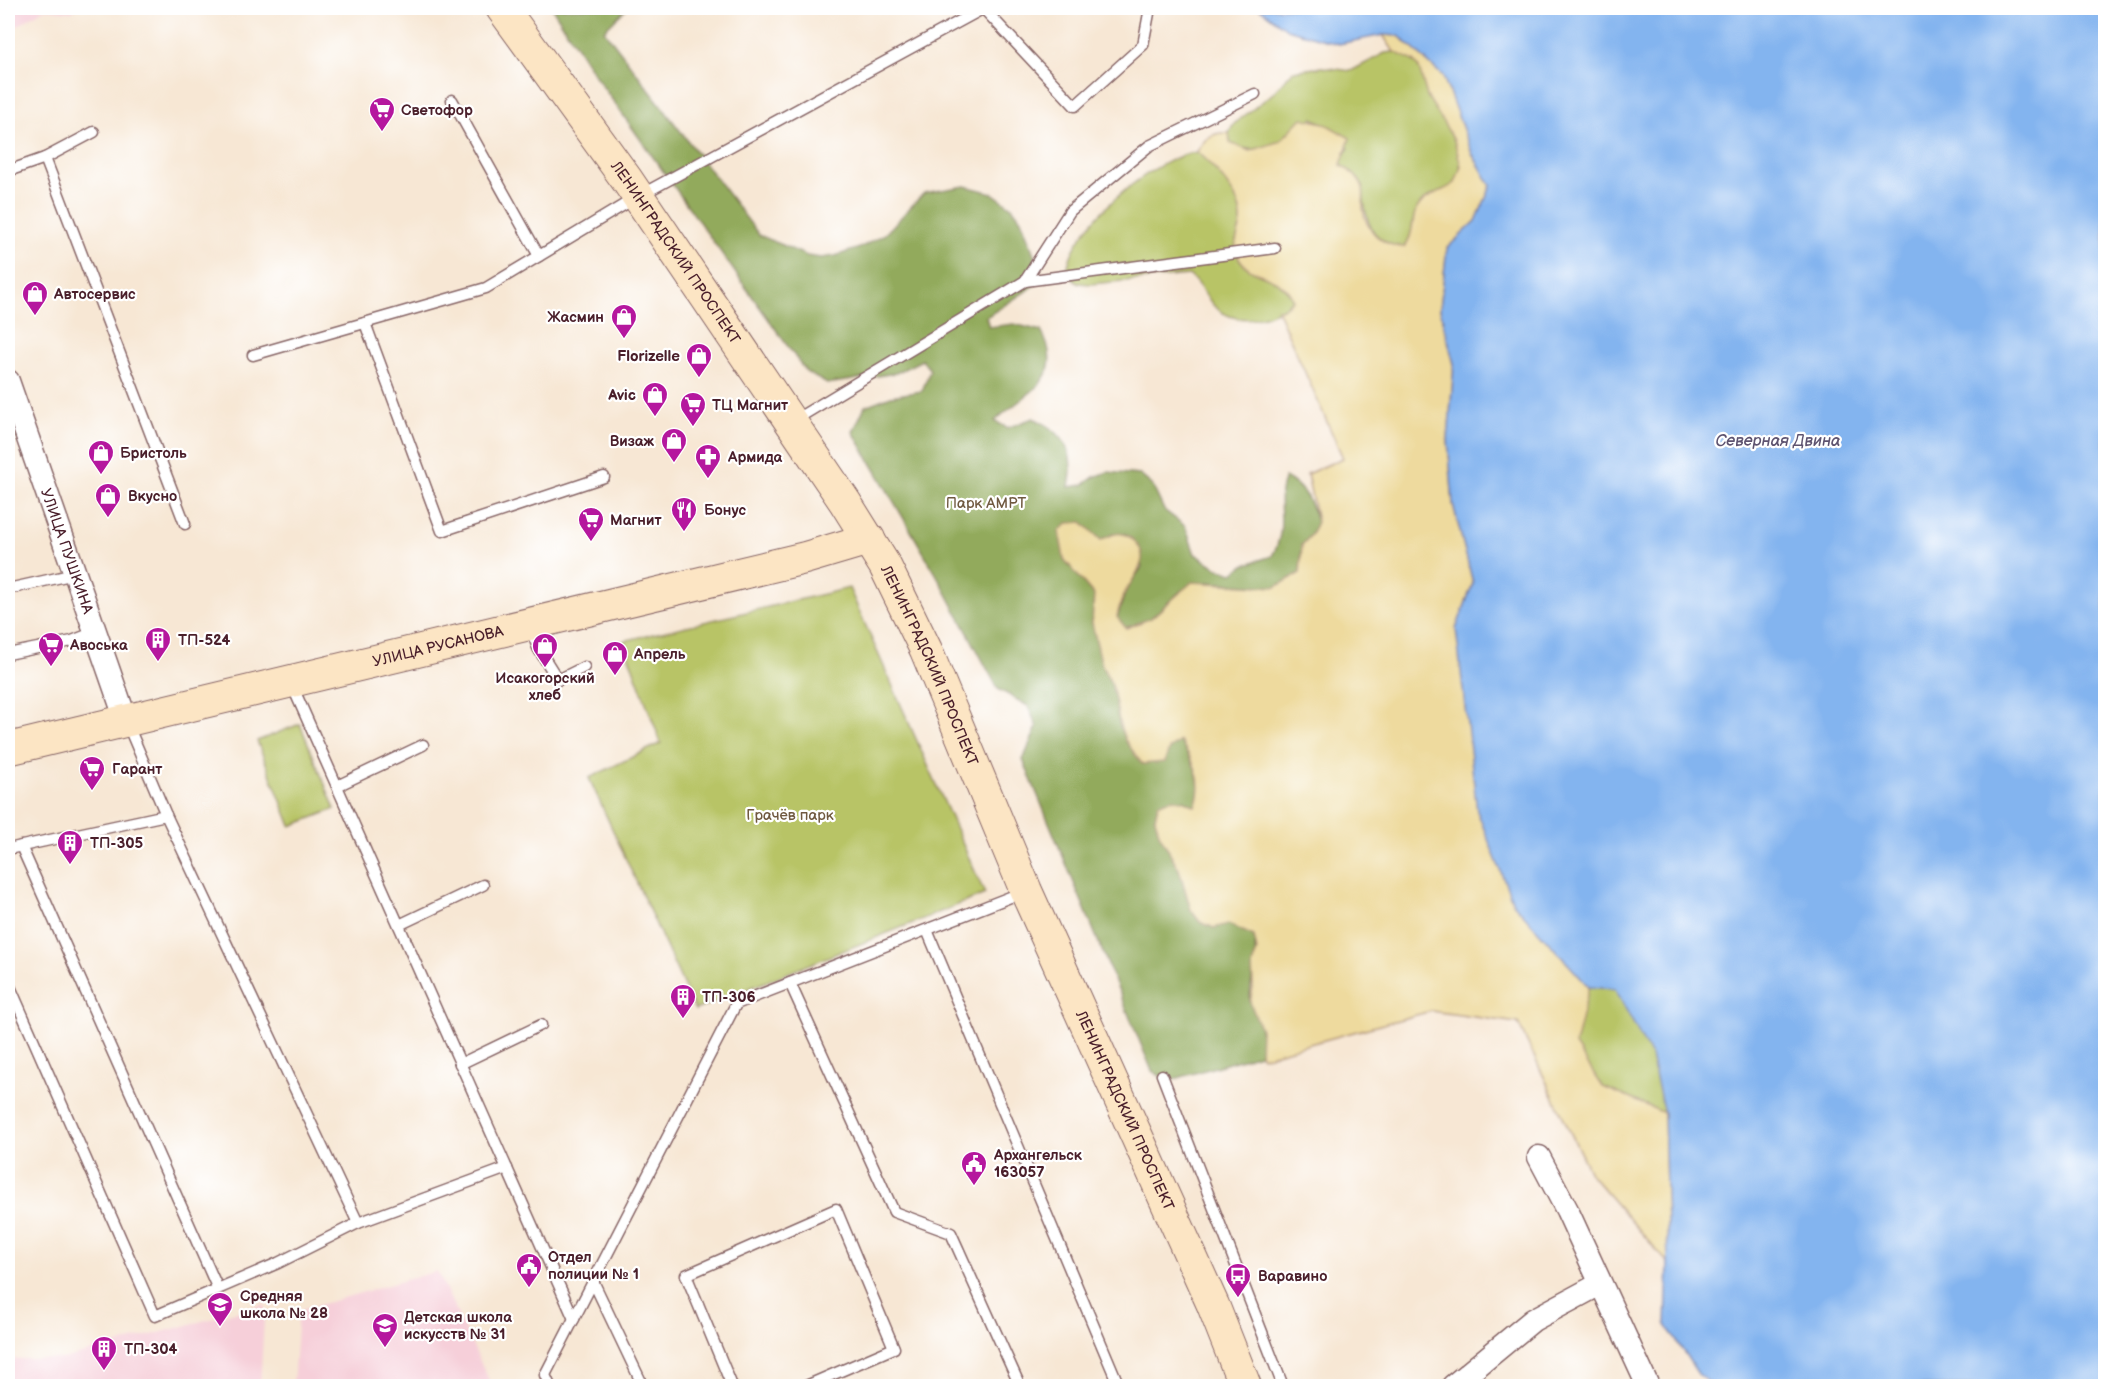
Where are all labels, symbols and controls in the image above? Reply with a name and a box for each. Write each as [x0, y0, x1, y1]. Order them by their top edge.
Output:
supermarket icon: Светофор [367, 95, 397, 133]
place label: Светофор [401, 101, 473, 120]
street label: ЛЕНИНГРАДСКИЙ ПРОСПЕКТ [606, 157, 744, 348]
shop icon: Автосервис [20, 279, 50, 317]
place label: Автосервис [53, 285, 136, 304]
shop icon: Жасмин [609, 302, 639, 340]
place label: Жасмин [547, 308, 604, 327]
shop icon: Florizelle [684, 341, 714, 379]
place label: Florizelle [617, 347, 680, 366]
shop icon: Avic [640, 380, 670, 418]
place label: Avic [607, 386, 636, 405]
supermarket icon: ТЦ Магнит [678, 390, 708, 428]
place label: ТЦ Магнит [712, 396, 789, 415]
shop icon: Визаж [659, 426, 689, 464]
place label: Визаж [610, 432, 655, 451]
water label: Северная Двина [1716, 432, 1840, 451]
shop icon: Бристоль [86, 438, 116, 476]
pharmacy icon: Армида [693, 442, 723, 480]
place label: Бристоль [120, 444, 187, 463]
place label: Армида [727, 448, 782, 467]
shop icon: Вкусно [93, 481, 123, 519]
street label: УЛИЦА ПУШКИНА [36, 486, 98, 617]
place label: Вкусно [128, 487, 177, 506]
park label: Парк АМРТ [946, 494, 1026, 513]
restaurant icon: Бонус [669, 495, 699, 533]
place label: Бонус [704, 501, 747, 520]
supermarket icon: Магнит [576, 505, 606, 543]
place label: Магнит [610, 511, 662, 530]
street label: ЛЕНИНГРАДСКИЙ ПРОСПЕКТ [876, 562, 982, 769]
street label: УЛИЦА РУСАНОВА [371, 621, 506, 671]
building icon: ТП-524 [143, 625, 173, 663]
supermarket icon: Авоська [36, 630, 66, 668]
place label: ТП-524 [178, 631, 230, 650]
shop icon: Исакогорский хлеб [530, 631, 560, 669]
place label: Авоська [69, 636, 128, 655]
shop icon: Апрель [600, 639, 630, 677]
place label: Апрель [633, 645, 686, 664]
place label: Исакогорский хлеб [495, 669, 595, 705]
supermarket icon: Гарант [77, 754, 107, 792]
place label: Гарант [112, 760, 163, 779]
park label: Грачёв парк [746, 806, 834, 825]
building icon: ТП-305 [55, 828, 85, 866]
place label: ТП-305 [90, 834, 144, 853]
building icon: ТП-306 [668, 982, 698, 1020]
place label: ТП-306 [702, 988, 756, 1007]
street label: ЛЕНИНГРАДСКИЙ ПРОСПЕКТ [1071, 1007, 1178, 1214]
place label: Архангельск 163057 [993, 1146, 1083, 1182]
public building icon: Архангельск 163057 [959, 1149, 989, 1187]
place label: Отдел полиции № 1 [548, 1248, 639, 1284]
public building icon: Отдел полиции № 1 [514, 1251, 544, 1289]
bus stop icon: Варавино [1223, 1261, 1253, 1299]
place label: Варавино [1258, 1267, 1327, 1286]
place label: Средняя школа № 28 [240, 1287, 328, 1323]
school or university icon: Средняя школа № 28 [205, 1290, 235, 1328]
place label: Детская школа искусств № 31 [404, 1308, 512, 1344]
school or university icon: Детская школа искусств № 31 [370, 1311, 400, 1349]
building icon: ТП-304 [89, 1334, 119, 1372]
place label: ТП-304 [124, 1340, 178, 1359]

